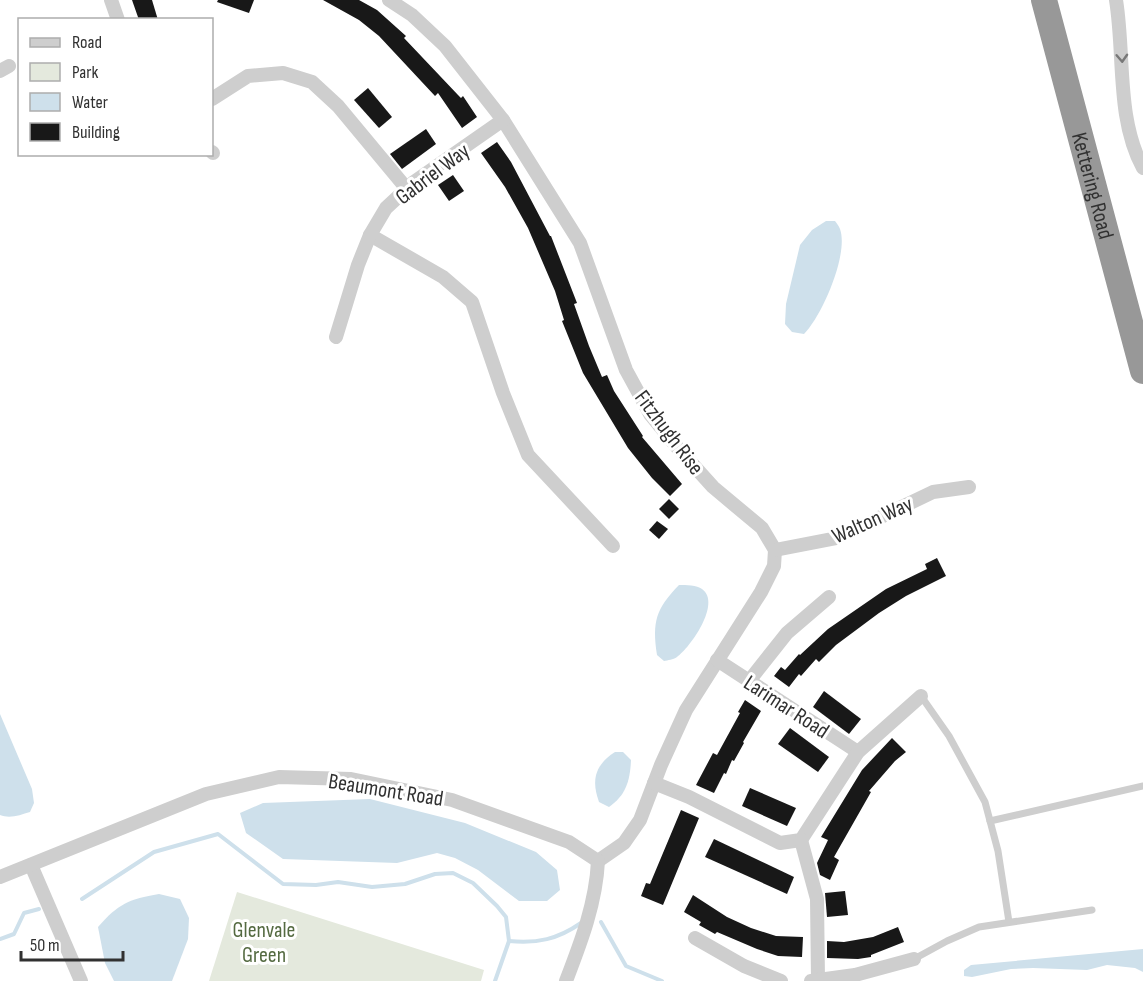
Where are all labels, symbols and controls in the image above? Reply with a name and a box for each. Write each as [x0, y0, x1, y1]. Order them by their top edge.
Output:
legend [18, 18, 213, 156]
text: Road [72, 32, 102, 53]
one-way arrow [1115, 54, 1128, 63]
text: Park [72, 62, 98, 83]
text: Water [72, 92, 108, 113]
text: Building [72, 122, 120, 143]
street label: Kettering Road [1065, 130, 1119, 242]
street label: Gabriel Way [390, 137, 476, 211]
street label: Fitzhugh Rise [628, 385, 709, 480]
street label: Walton Way [828, 490, 918, 550]
street label: Larimar Road [739, 670, 834, 745]
street label: Beaumont Road [326, 768, 445, 813]
park label: Glenvale Green [233, 917, 295, 969]
scale bar [21, 924, 123, 962]
text: 50 m [30, 935, 60, 956]

